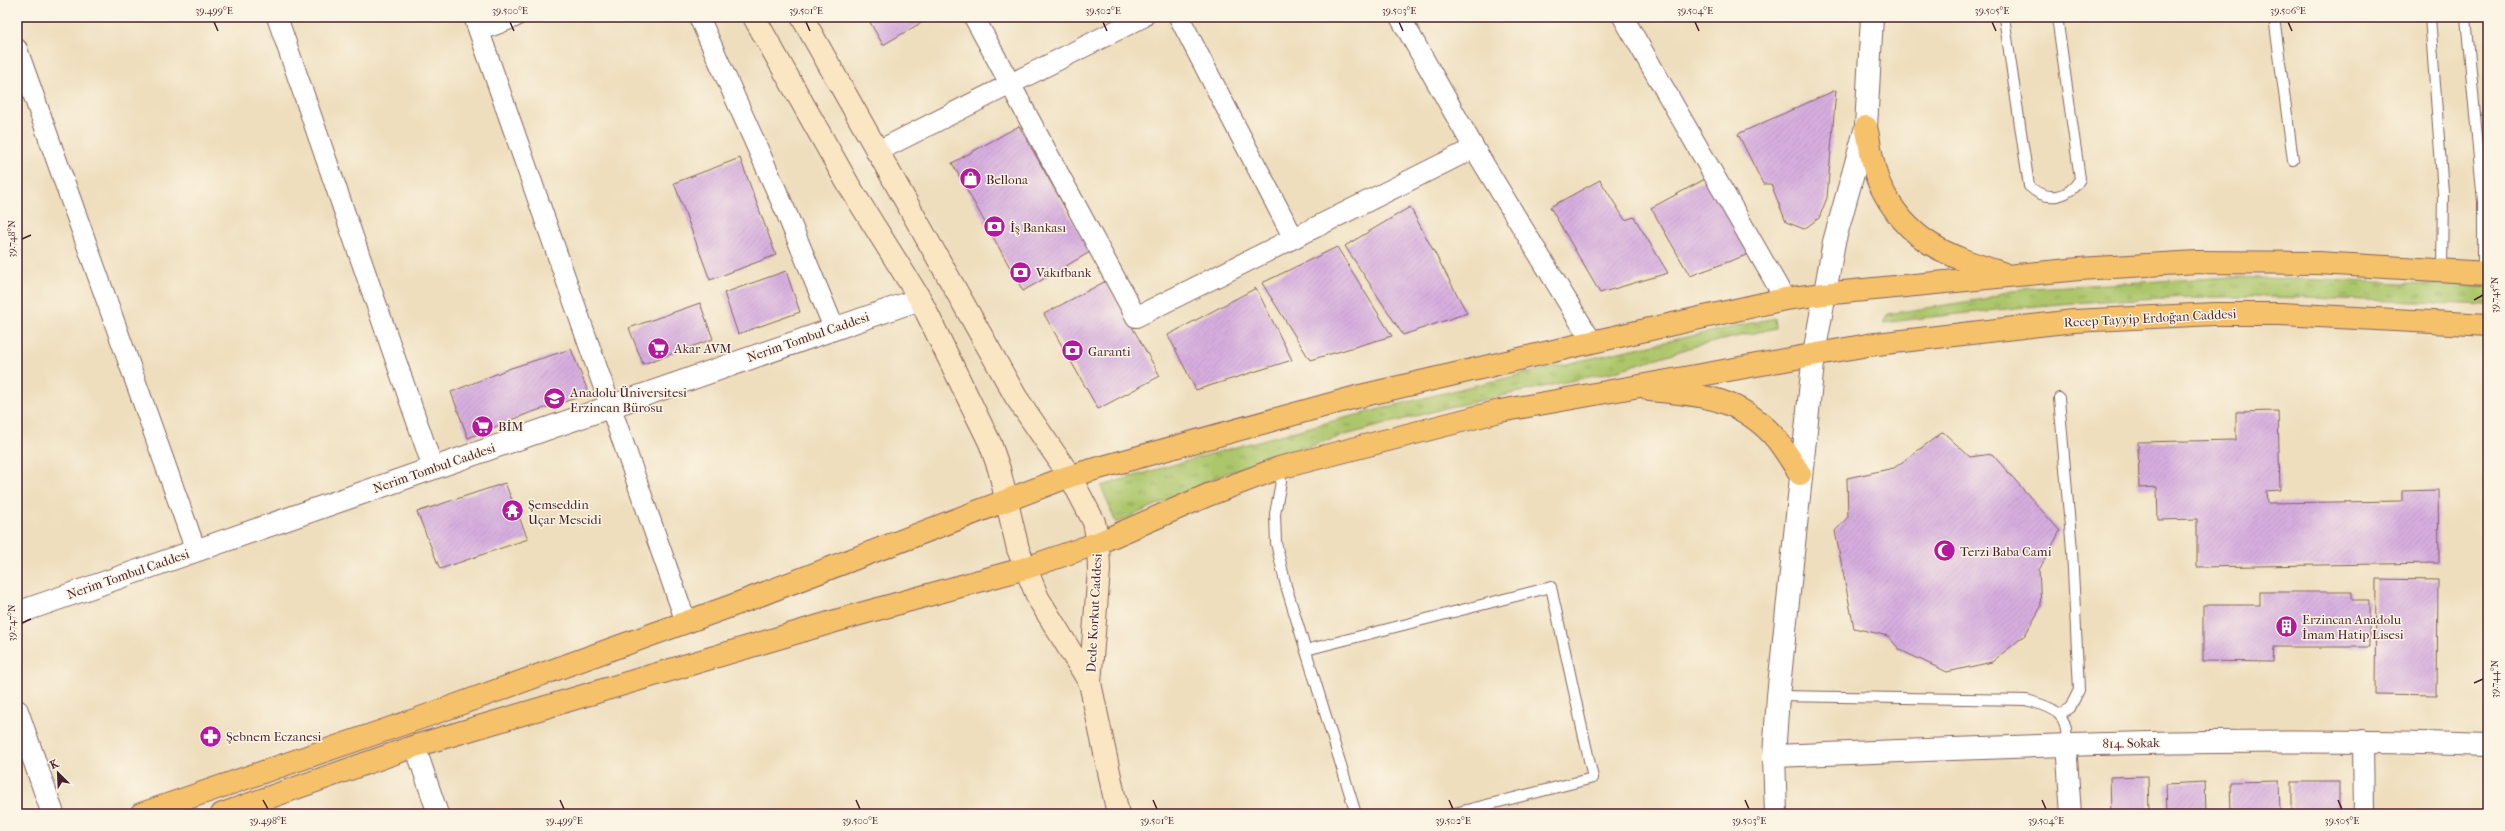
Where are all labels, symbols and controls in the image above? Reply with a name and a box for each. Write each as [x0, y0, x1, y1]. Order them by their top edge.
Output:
text: 39.499°E [195, 5, 233, 17]
text: 39.500°E [492, 5, 528, 17]
text: 39.501°E [789, 5, 823, 17]
text: 39.502°E [1085, 5, 1121, 17]
text: 39.503°E [1382, 5, 1416, 17]
text: 39.504°E [1677, 5, 1713, 17]
text: 39.505°E [1975, 5, 2009, 17]
text: 39.506°E [2270, 5, 2306, 17]
shop icon: Bellona [957, 166, 983, 192]
place label: Bellona [986, 172, 1029, 187]
bank icon: İş Bankası [981, 214, 1007, 240]
text: 39.748°N [6, 220, 18, 258]
place label: İş Bankası [1010, 220, 1066, 236]
bank icon: Vakıfbank [1008, 259, 1034, 285]
place label: Vakıfbank [1035, 265, 1092, 280]
text: 39.745°N [2489, 276, 2501, 313]
street label: Recep Tayyip Erdoğan Caddesi [2063, 306, 2237, 330]
street label: Nerim Tombul Caddesi [745, 309, 871, 365]
supermarket icon: Akar AVM [645, 335, 671, 361]
bank icon: Garanti [1059, 338, 1085, 364]
place label: Akar AVM [673, 341, 732, 356]
place label: Garanti [1088, 344, 1131, 359]
place label: Anadolu Üniversitesi Erzincan Bürosu [569, 385, 687, 415]
school or university icon: Anadolu Üniversitesi Erzincan Bürosu [542, 386, 568, 412]
supermarket icon: BİM [469, 413, 495, 439]
place label: BİM [498, 419, 524, 434]
street label: Nerim Tombul Caddesi [371, 440, 497, 496]
place label: Şemseddin Uçar Mescidi [528, 497, 602, 528]
temple icon: Şemseddin Uçar Mescidi [500, 498, 526, 524]
mosque icon: Terzi Baba Cami [1931, 538, 1957, 564]
place label: Terzi Baba Cami [1960, 544, 2052, 559]
street label: Nerim Tombul Caddesi [65, 546, 191, 602]
street label: Dede Korkut Caddesi [1083, 553, 1105, 673]
text: 39.747°N [6, 604, 18, 641]
place label: Erzincan Anadolu İmam Hatip Lisesi [2302, 612, 2404, 642]
building icon: Erzincan Anadolu İmam Hatip Lisesi [2273, 613, 2299, 639]
text: 39.744°N [2489, 659, 2501, 698]
pharmacy icon: Şebnem Eczanesi [198, 723, 224, 749]
place label: Şebnem Eczanesi [226, 729, 322, 744]
street label: 814. Sokak [2102, 735, 2160, 751]
north arrow [38, 753, 78, 793]
text: K [48, 756, 61, 772]
text: 39.498°E [249, 815, 287, 827]
text: 39.499°E [545, 815, 583, 827]
text: 39.500°E [842, 815, 878, 827]
text: 39.501°E [1140, 815, 1174, 827]
text: 39.502°E [1435, 815, 1471, 827]
text: 39.503°E [1732, 815, 1766, 827]
text: 39.504°E [2028, 815, 2064, 827]
text: 39.505°E [2325, 815, 2359, 827]

